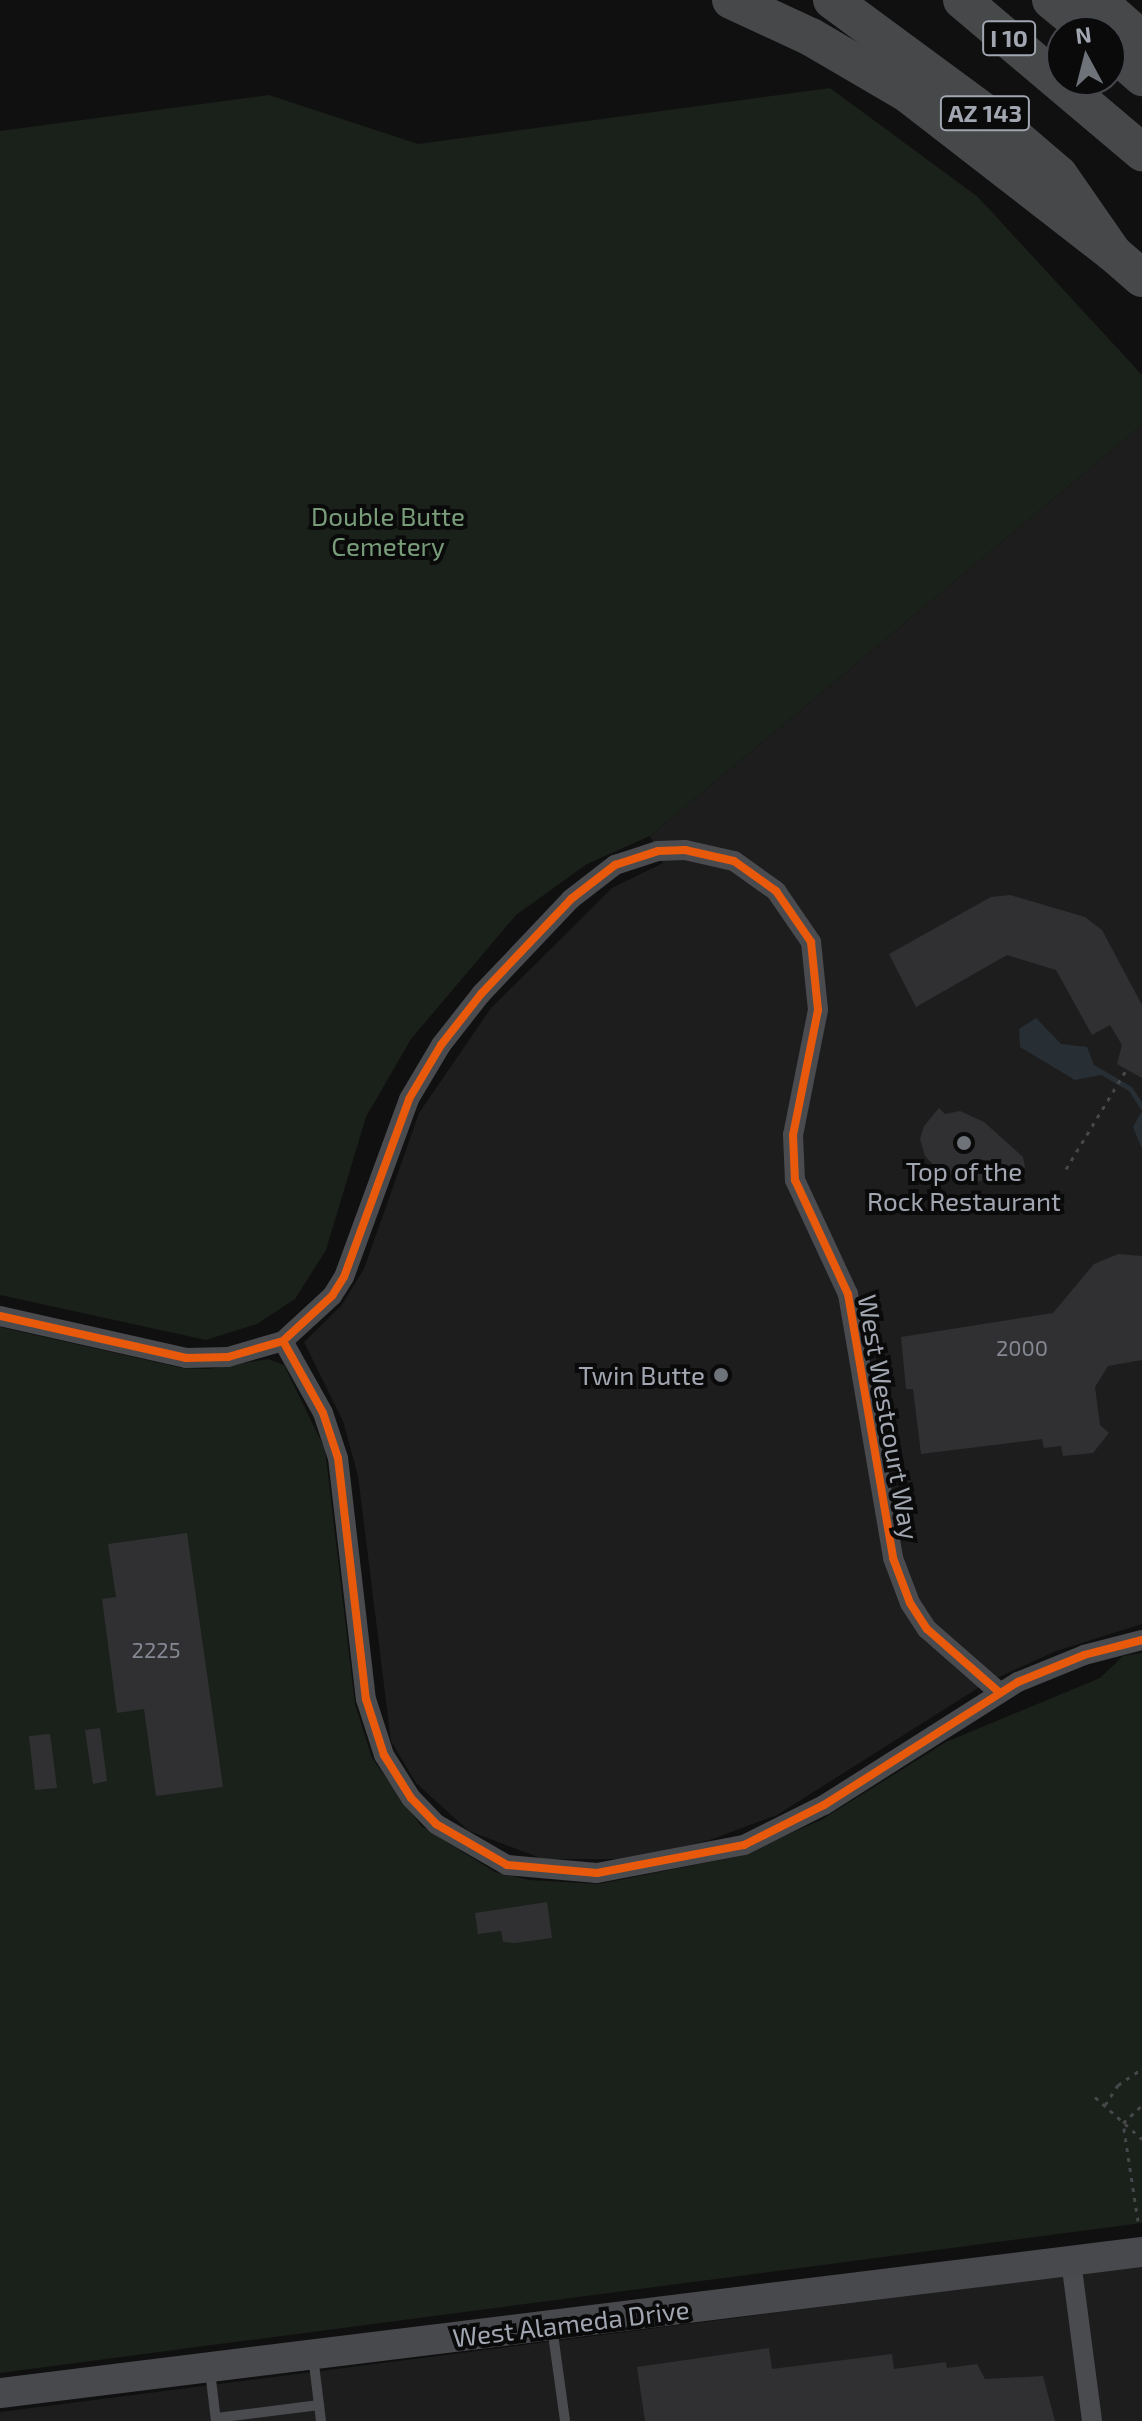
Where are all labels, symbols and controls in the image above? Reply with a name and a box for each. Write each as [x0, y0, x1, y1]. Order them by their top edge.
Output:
north arrow [1046, 16, 1126, 96]
road number: I 10 [981, 18, 1037, 58]
text: N [1074, 20, 1093, 48]
road number: AZ 143 [939, 93, 1031, 133]
park label: Double Butte Cemetery [311, 500, 465, 562]
marker: Top of the Rock Restaurant [955, 1134, 973, 1152]
place label: Top of the Rock Restaurant [867, 1155, 1061, 1216]
street label: West Westcourt Way [852, 1292, 926, 1542]
house number: 2000 [996, 1335, 1048, 1361]
place label: Twin Butte [578, 1359, 705, 1391]
marker: Twin Butte [712, 1366, 730, 1384]
house number: 2225 [132, 1637, 180, 1663]
street label: West Alameda Drive [451, 2293, 691, 2353]

